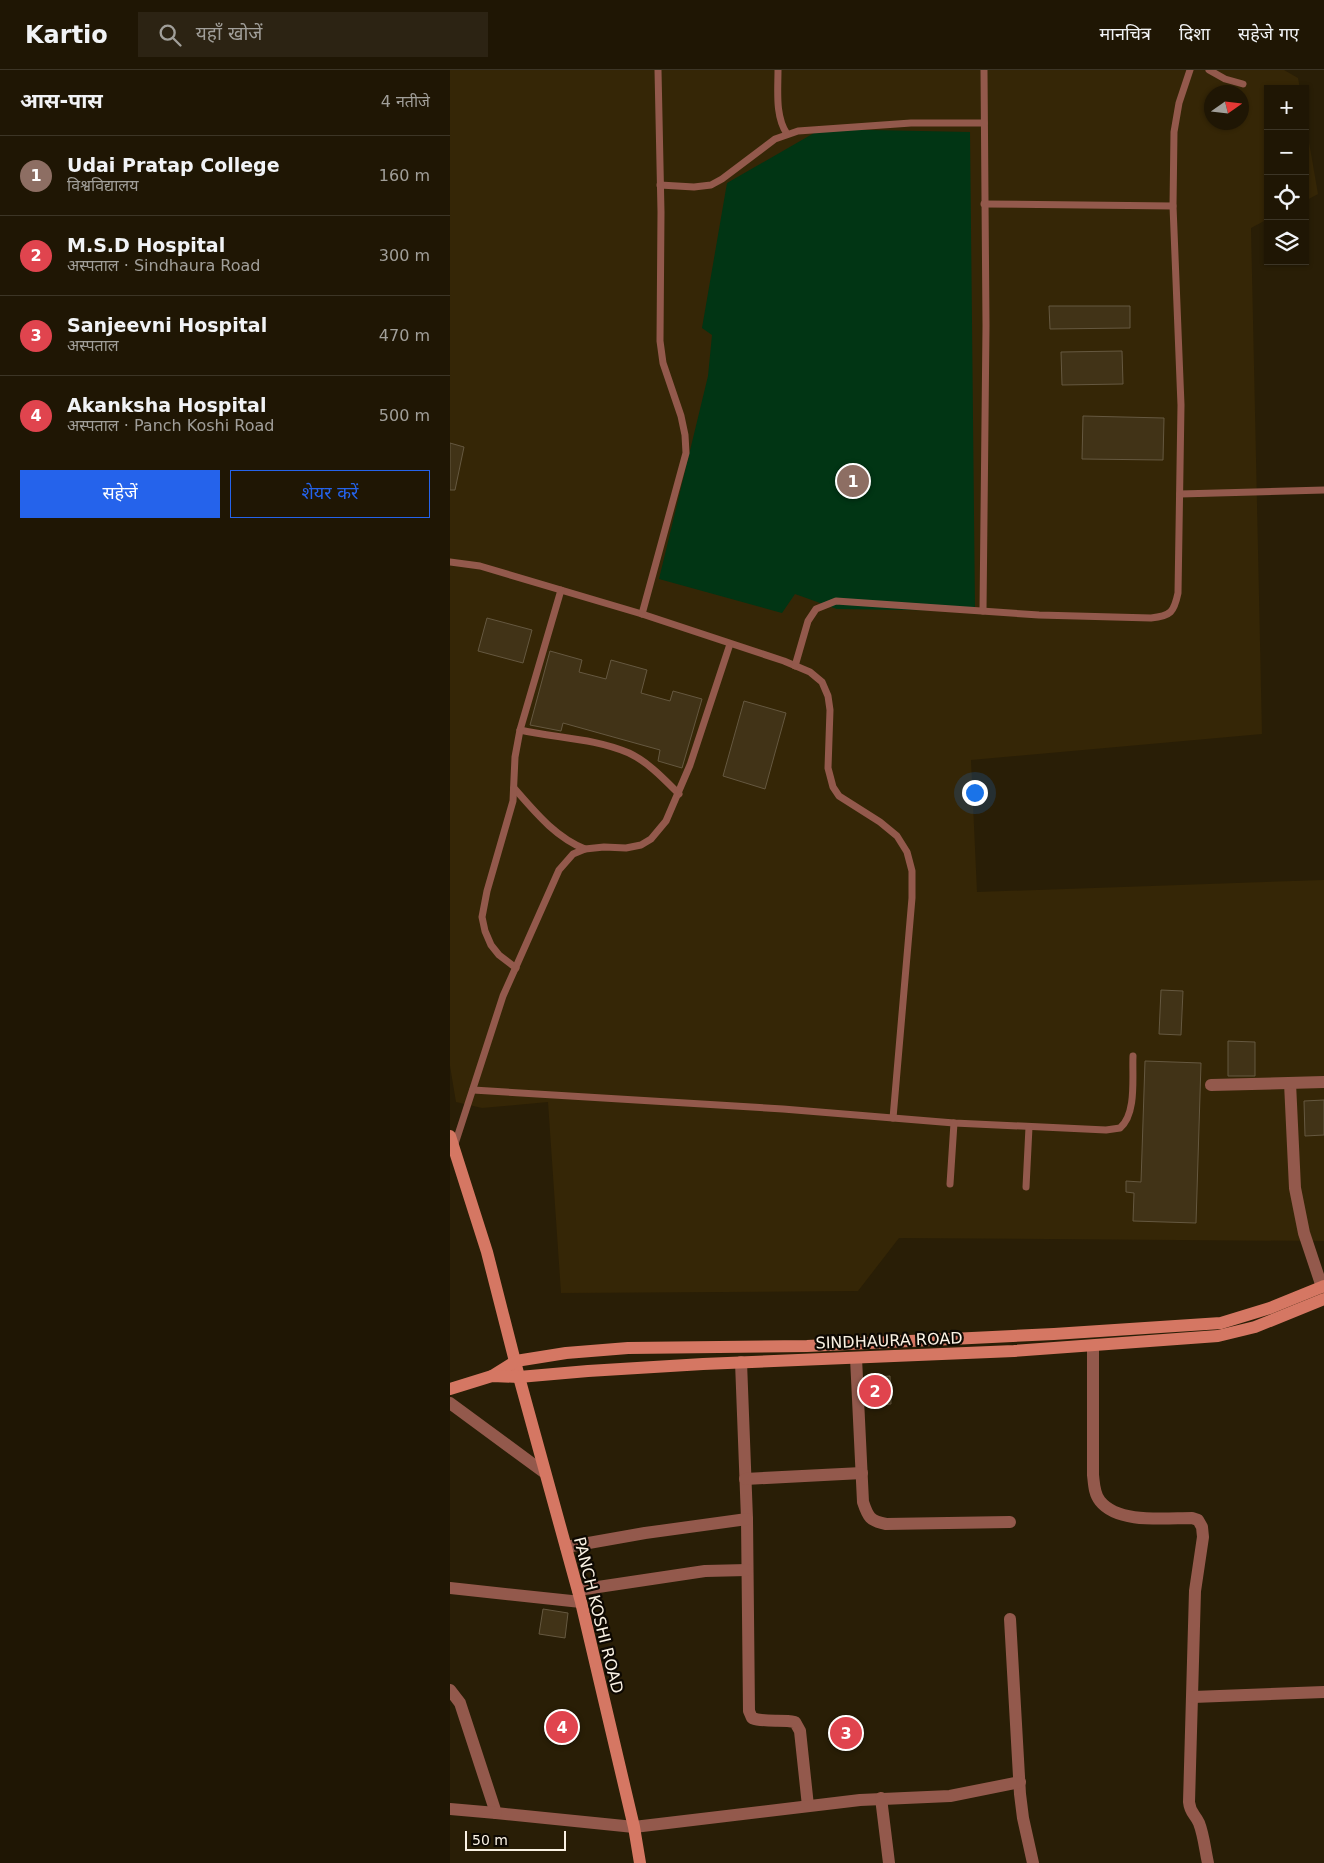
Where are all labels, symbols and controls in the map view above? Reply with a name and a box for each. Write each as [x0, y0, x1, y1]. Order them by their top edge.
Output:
search box [138, 12, 488, 57]
text: Kartio [25, 21, 108, 49]
icon: search [156, 21, 184, 49]
text: यहाँ खोजें [196, 22, 262, 44]
text: मानचित्र [1100, 23, 1151, 44]
text: दिशा [1179, 23, 1210, 44]
text: सहेजे गए [1238, 23, 1299, 44]
north arrow [1204, 85, 1249, 130]
map controls [1264, 85, 1309, 265]
button: + [1264, 85, 1309, 130]
text: आस-पास [20, 89, 103, 113]
text: 4 नतीजे [381, 92, 430, 111]
button: − [1264, 130, 1309, 175]
text: Udai Pratap College [67, 154, 280, 176]
text: 1 [30, 166, 42, 185]
text: 160 m [379, 166, 430, 185]
button: locate [1264, 175, 1309, 220]
text: विश्वविद्यालय [67, 176, 138, 195]
button: layers [1264, 220, 1309, 265]
text: M.S.D Hospital [67, 234, 225, 256]
text: 2 [30, 246, 42, 265]
text: 300 m [379, 246, 430, 265]
text: अस्पताल · Sindhaura Road [67, 256, 261, 275]
text: Sanjeevni Hospital [67, 314, 267, 336]
text: 3 [30, 326, 42, 345]
text: 470 m [379, 326, 430, 345]
text: अस्पताल [67, 336, 119, 355]
text: Akanksha Hospital [67, 394, 266, 416]
text: 4 [30, 406, 42, 425]
text: 500 m [379, 406, 430, 425]
text: अस्पताल · Panch Koshi Road [67, 416, 274, 435]
pin: 1 [837, 462, 869, 500]
button: सहेजें [20, 470, 220, 518]
button: शेयर करें [230, 470, 430, 518]
your location [962, 780, 988, 806]
street label: SINDHAURA ROAD [815, 1328, 963, 1353]
pin: 2 [859, 1372, 891, 1410]
street label: PANCH KOSHI ROAD [570, 1535, 627, 1695]
pin: 4 [546, 1708, 578, 1746]
pin: 3 [830, 1714, 862, 1752]
scale bar [465, 1828, 566, 1851]
text: 50 m [472, 1832, 508, 1848]

